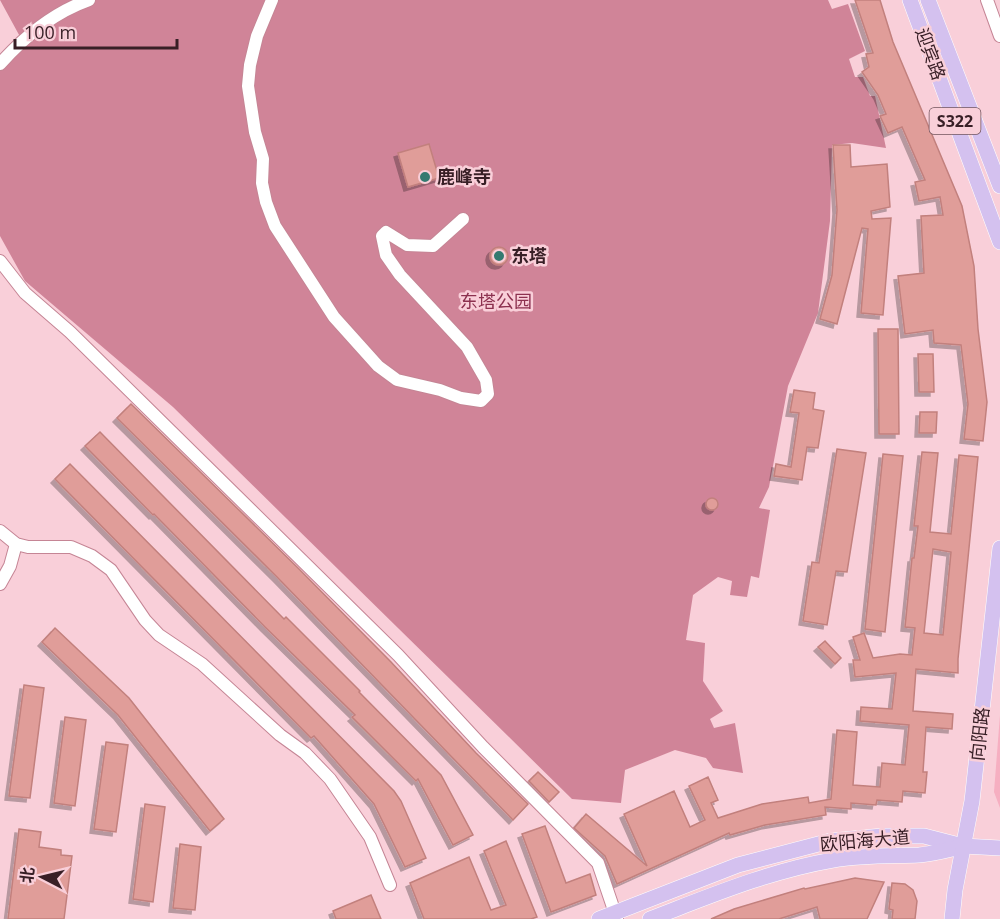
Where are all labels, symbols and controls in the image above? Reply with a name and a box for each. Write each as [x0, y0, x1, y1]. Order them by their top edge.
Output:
scale bar [15, 12, 177, 50]
text: 100 m [24, 20, 76, 44]
street label: 迎宾路 [910, 24, 951, 83]
road number: S322 [930, 108, 980, 134]
place label: 鹿峰寺 [437, 164, 491, 188]
marker: 鹿峰寺 [418, 170, 432, 184]
place label: 东塔 [511, 243, 547, 267]
marker: 东塔 [492, 249, 506, 263]
park label: 东塔公园 [460, 289, 532, 313]
street label: 向阳路 [964, 706, 994, 762]
street label: 欧阳海大道 [819, 824, 911, 856]
north arrow [12, 847, 72, 907]
text: 北 [15, 866, 39, 884]

